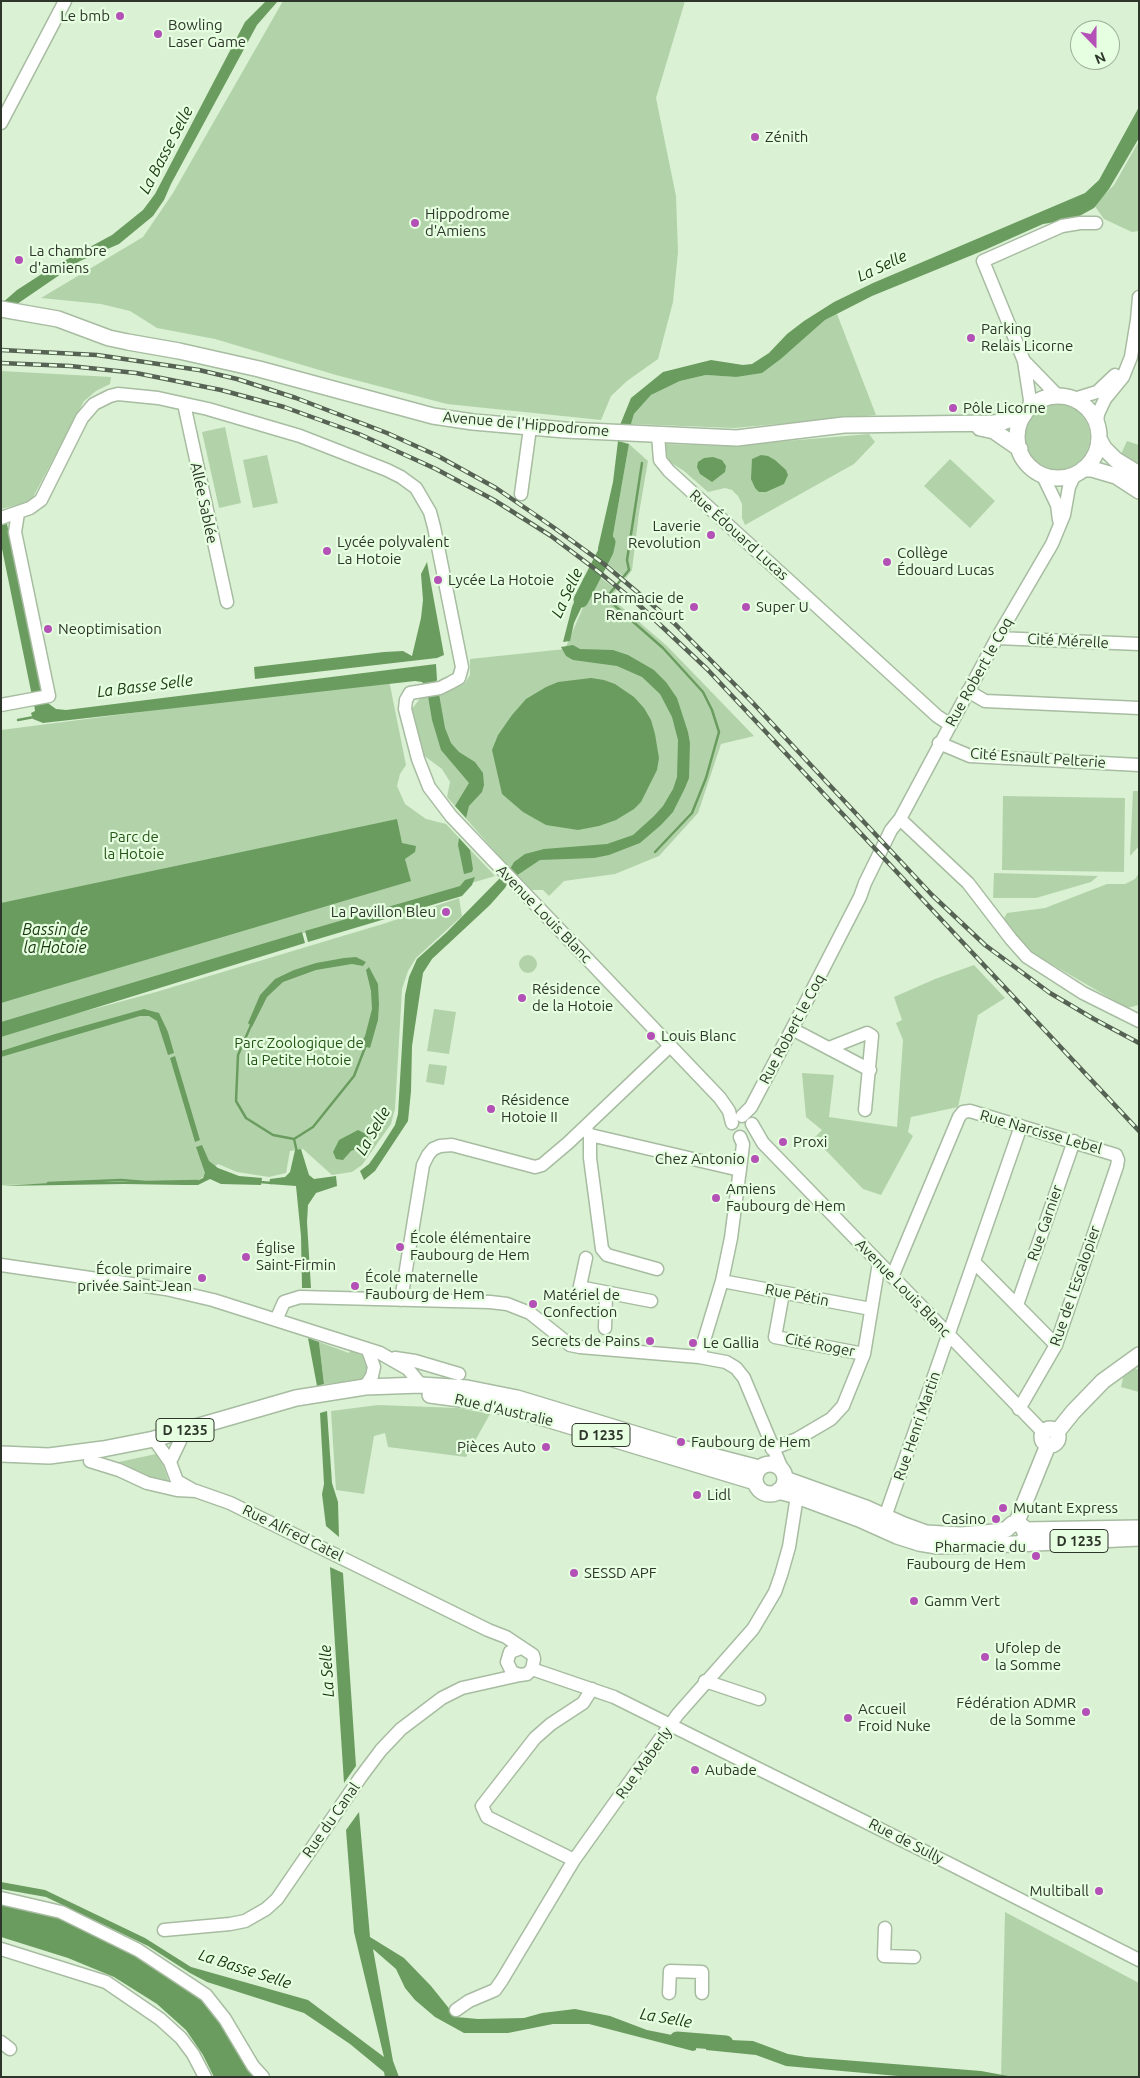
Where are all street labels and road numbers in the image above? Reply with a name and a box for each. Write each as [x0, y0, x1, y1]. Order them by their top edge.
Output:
street label: Avenue de l'Hippodrome [442, 408, 610, 440]
street label: Allée Sablée [187, 461, 221, 545]
street label: Rue Édouard Lucas [686, 486, 792, 584]
street label: Rue Robert le Coq [942, 614, 1016, 730]
street label: Cité Mérelle [1027, 630, 1109, 652]
street label: Cité Esnault Pelterie [969, 744, 1107, 772]
street label: Avenue Louis Blanc [493, 861, 595, 967]
street label: Rue Robert le Coq [755, 971, 829, 1087]
street label: Rue Narcisse Lebel [978, 1106, 1104, 1158]
street label: Rue Garnier [1024, 1183, 1066, 1263]
street label: Rue de l'Escalopier [1046, 1223, 1104, 1349]
street label: Avenue Louis Blanc [852, 1235, 954, 1341]
street label: Rue Pétin [764, 1280, 830, 1310]
street label: Cité Roger [783, 1329, 857, 1361]
street label: Rue Henri Martin [890, 1369, 944, 1483]
street label: Rue d'Australie [453, 1390, 555, 1430]
road number: D 1235 [156, 1418, 214, 1442]
road number: D 1235 [572, 1424, 630, 1446]
street label: Rue Alfred Catel [240, 1501, 346, 1565]
road number: D 1235 [1050, 1530, 1108, 1552]
street label: Rue Maberly [612, 1724, 676, 1802]
street label: Rue du Canal [299, 1779, 363, 1861]
street label: Rue de Sully [866, 1814, 946, 1868]

